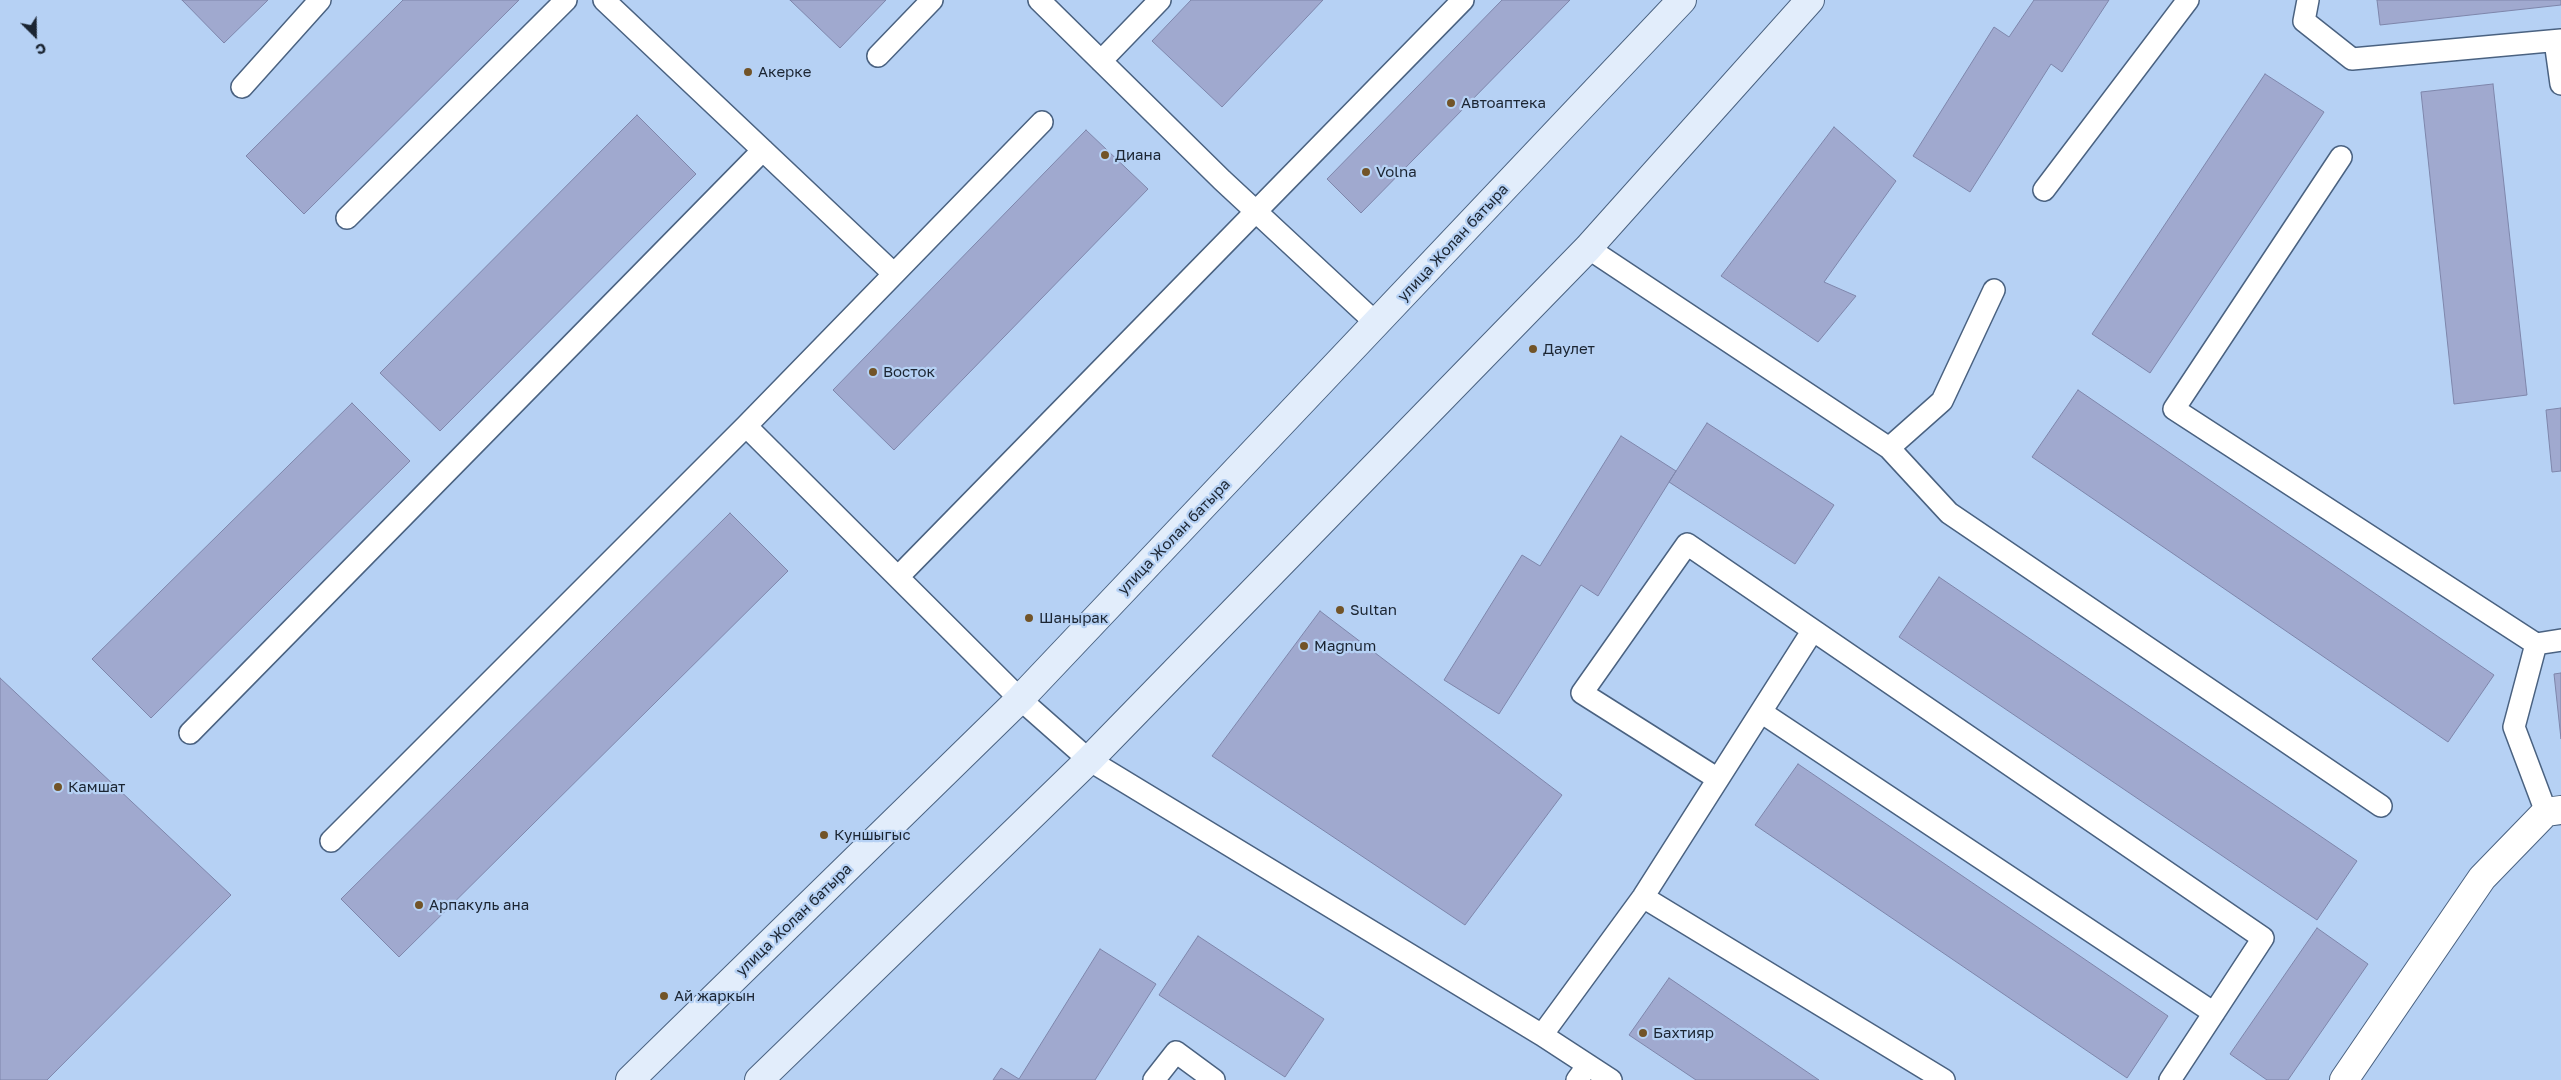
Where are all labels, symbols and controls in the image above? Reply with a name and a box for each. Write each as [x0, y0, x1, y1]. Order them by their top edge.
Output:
north arrow [10, 10, 60, 60]
text: С [33, 39, 49, 59]
place label: Акерке [758, 63, 811, 81]
marker: Акерке [742, 66, 754, 78]
place label: Автоаптека [1461, 94, 1546, 112]
marker: Автоаптека [1445, 97, 1457, 109]
place label: Диана [1115, 146, 1161, 164]
marker: Диана [1099, 149, 1111, 161]
place label: Volna [1376, 163, 1417, 181]
marker: Volna [1360, 166, 1372, 178]
street label: улица Жолан батыра [1394, 181, 1512, 305]
place label: Даулет [1543, 340, 1595, 358]
marker: Даулет [1527, 343, 1539, 355]
place label: Восток [883, 363, 935, 381]
marker: Восток [867, 366, 879, 378]
street label: улица Жолан батыра [1114, 475, 1234, 599]
place label: Sultan [1350, 601, 1397, 619]
marker: Sultan [1334, 604, 1346, 616]
place label: Шанырак [1039, 609, 1108, 627]
marker: Шанырак [1023, 612, 1035, 624]
place label: Magnum [1314, 637, 1376, 655]
marker: Magnum [1298, 640, 1310, 652]
place label: Камшат [68, 778, 125, 796]
marker: Камшат [52, 781, 64, 793]
place label: Куншыгыс [834, 826, 911, 844]
marker: Куншыгыс [818, 829, 830, 841]
street label: улица Жолан батыра [732, 860, 856, 980]
place label: Арпакуль ана [429, 896, 529, 914]
marker: Арпакуль ана [413, 899, 425, 911]
place label: Ай жаркын [674, 987, 755, 1005]
marker: Ай жаркын [658, 990, 670, 1002]
place label: Бахтияр [1653, 1024, 1714, 1042]
marker: Бахтияр [1637, 1027, 1649, 1039]

